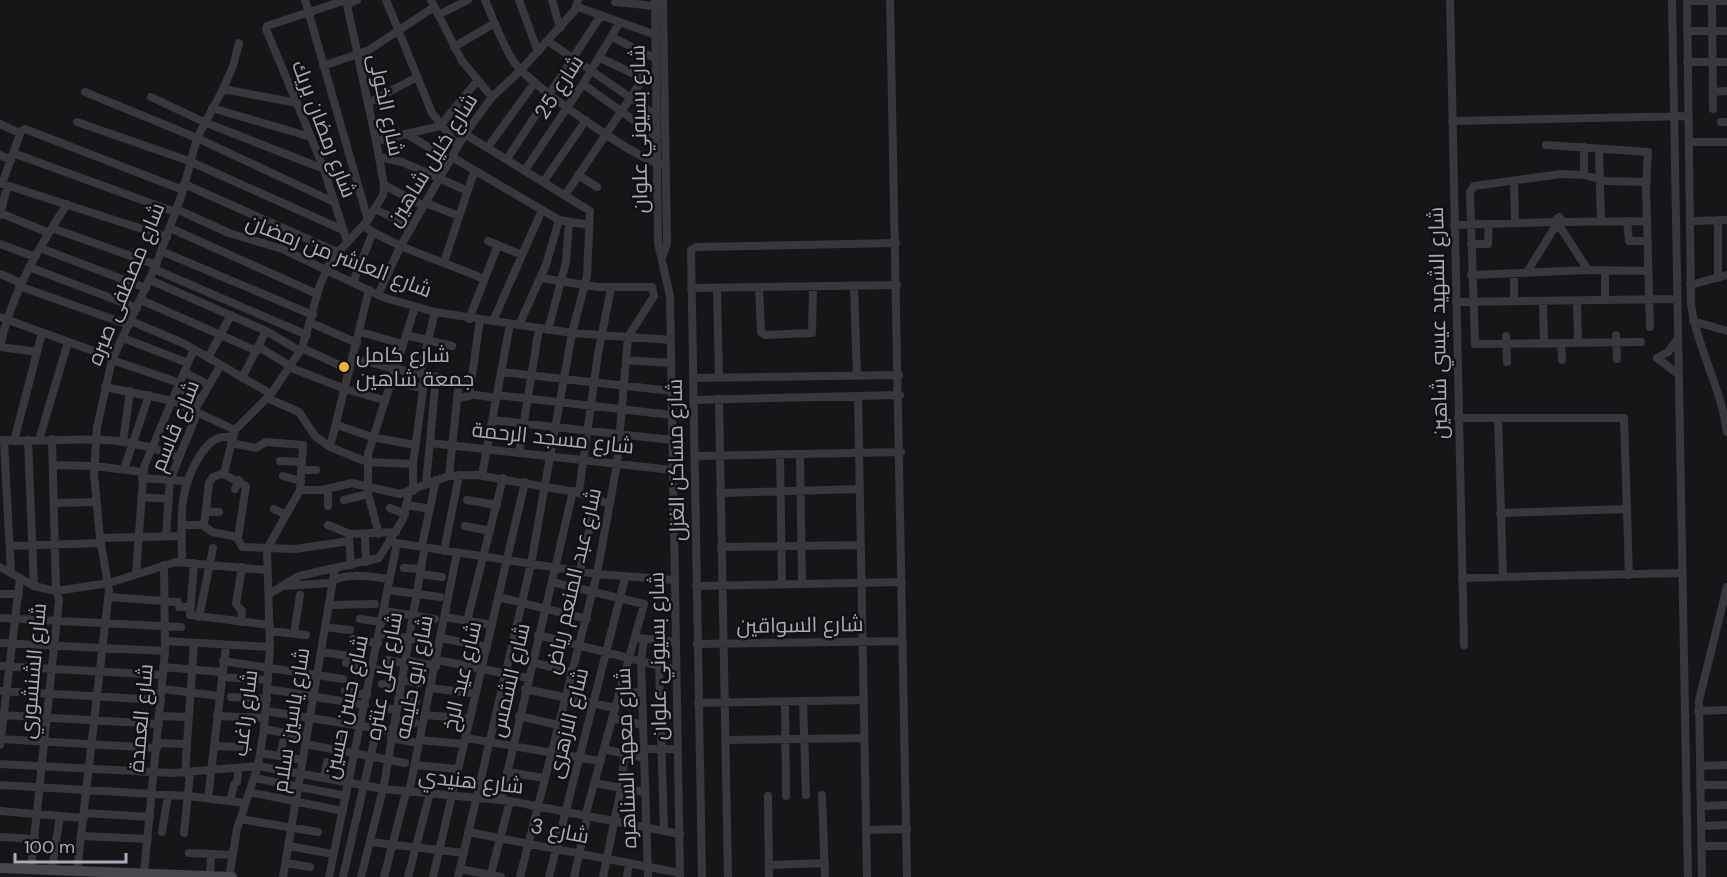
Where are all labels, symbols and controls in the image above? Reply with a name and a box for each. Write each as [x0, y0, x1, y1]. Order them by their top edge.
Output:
street label: شارع بسيوني علوان [624, 44, 656, 214]
street label: شارع 25 [528, 50, 590, 124]
street label: شارع الخولى [362, 51, 410, 159]
street label: شارع رمضان بريك [285, 56, 363, 202]
street label: شارع خليل شاهين [380, 88, 484, 232]
street label: شارع مصطفى صبره [81, 199, 171, 369]
street label: شارع الشهيد عيسي شاهين [1422, 206, 1455, 439]
street label: شارع العاشر من رمضان [242, 208, 436, 304]
place label: شارع كامل جمعة شاهين [356, 341, 474, 393]
marker: شارع كامل جمعة شاهين [337, 360, 351, 374]
street label: شارع قاسم [144, 376, 206, 476]
street label: شارع مساكن الغزل [661, 379, 691, 541]
street label: شارع مسجد الرحمة [470, 416, 636, 460]
street label: شارع عبد المنعم رياض [538, 485, 608, 677]
street label: شارع بسيوني علوان [643, 571, 675, 741]
street label: شارع الشنشوري [13, 602, 55, 740]
street label: شارع على عنتره [359, 610, 409, 742]
street label: شارع السواقين [736, 610, 864, 640]
street label: شارع ابو حليمه [388, 613, 440, 741]
street label: شارع عيد الرخ [436, 618, 488, 734]
street label: شارع الشمس [483, 620, 537, 740]
street label: شارع حسن حسين [317, 632, 375, 782]
street label: شارع ياسين سلام [266, 645, 316, 795]
street label: شارع العمدة [122, 663, 160, 773]
street label: شارع الازهرى [541, 665, 595, 781]
street label: شارع معهد السناهره [609, 667, 643, 849]
street label: شارع راغب [226, 668, 264, 758]
street label: شارع هنيدي [417, 762, 525, 802]
street label: شارع 3 [529, 812, 591, 850]
scale bar [15, 826, 126, 864]
text: 100 m [24, 835, 75, 859]

